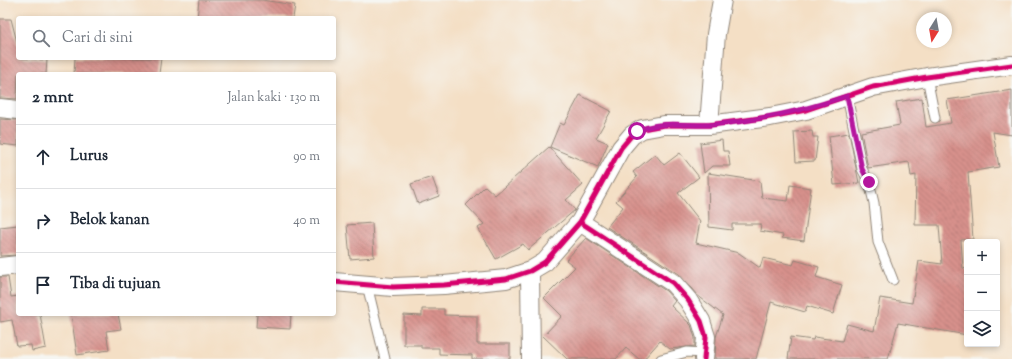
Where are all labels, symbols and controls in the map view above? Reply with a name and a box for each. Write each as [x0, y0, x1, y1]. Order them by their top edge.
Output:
north arrow [916, 12, 952, 48]
search box [16, 16, 336, 60]
icon: search [30, 27, 52, 49]
text: Cari di sini [62, 28, 133, 49]
text: 2 mnt [32, 86, 73, 110]
text: Jalan kaki · 130 m [228, 89, 320, 107]
route start [628, 122, 646, 140]
icon: ahead [32, 146, 54, 168]
text: Lurus [70, 146, 108, 167]
text: 90 m [293, 148, 320, 166]
route end [860, 173, 878, 191]
icon: right [32, 210, 54, 232]
text: Belok kanan [70, 210, 150, 231]
text: 40 m [293, 212, 320, 230]
map controls [964, 239, 1000, 347]
button: + [964, 239, 1000, 275]
icon: arrive [32, 274, 54, 296]
text: Tiba di tujuan [70, 274, 161, 295]
button: − [964, 275, 1000, 311]
button: layers [964, 311, 1000, 347]

